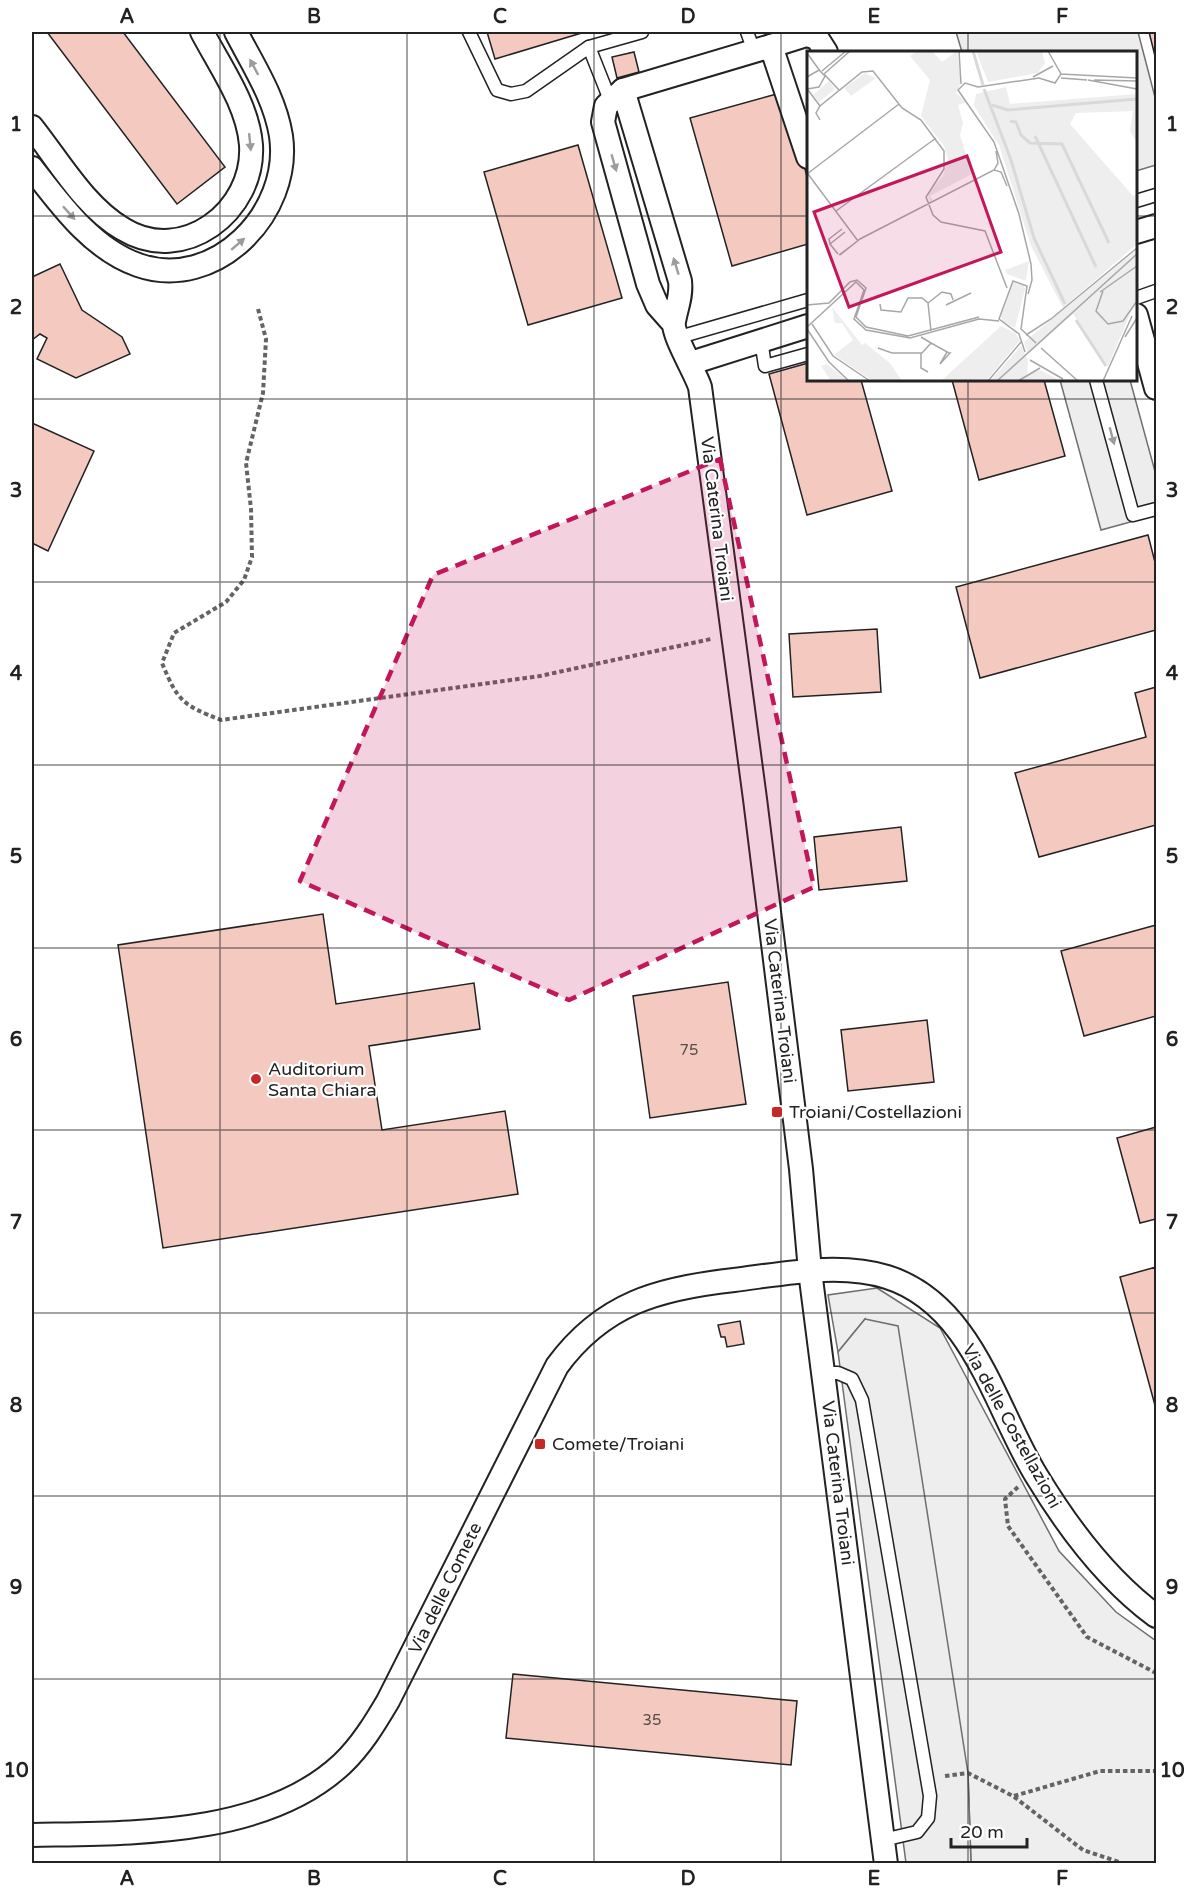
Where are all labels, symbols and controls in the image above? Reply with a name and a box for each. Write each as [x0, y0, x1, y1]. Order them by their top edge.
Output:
text: A [120, 5, 135, 29]
text: B [307, 5, 321, 29]
text: C [493, 5, 507, 29]
text: D [680, 5, 696, 29]
text: E [868, 5, 881, 29]
text: F [1056, 5, 1068, 29]
inset map [807, 51, 1137, 381]
one-way arrow [249, 58, 259, 75]
text: 1 [10, 113, 22, 137]
text: 1 [1166, 113, 1178, 137]
one-way arrow [245, 133, 254, 152]
one-way arrow [610, 154, 619, 172]
one-way arrow [62, 205, 75, 220]
one-way arrow [230, 238, 245, 251]
one-way arrow [671, 257, 680, 275]
text: 2 [10, 296, 22, 320]
text: 2 [1166, 296, 1178, 320]
one-way arrow [1107, 427, 1117, 445]
street label: Via Caterina Troiani [696, 435, 738, 603]
text: 3 [10, 479, 22, 503]
text: 3 [1166, 479, 1178, 503]
text: 4 [10, 662, 23, 686]
text: 4 [1166, 662, 1179, 686]
text: 5 [10, 845, 22, 869]
text: 5 [1166, 845, 1178, 869]
street label: Via Caterina Troiani [759, 917, 801, 1085]
text: 6 [10, 1028, 22, 1052]
text: 6 [1166, 1028, 1178, 1052]
house number: 75 [680, 1041, 698, 1059]
place label: Auditorium Santa Chiara [268, 1058, 377, 1101]
marker: Auditorium Santa Chiara [249, 1072, 263, 1086]
place label: Troiani/Costellazioni [789, 1101, 962, 1123]
marker: Troiani/Costellazioni [770, 1105, 784, 1119]
text: 7 [10, 1211, 22, 1235]
text: 7 [1166, 1211, 1178, 1235]
street label: Via delle Costellazioni [958, 1340, 1066, 1512]
text: 8 [10, 1394, 22, 1418]
text: 8 [1166, 1394, 1178, 1418]
street label: Via Caterina Troiani [817, 1399, 859, 1567]
place label: Comete/Troiani [552, 1433, 684, 1455]
marker: Comete/Troiani [533, 1437, 547, 1451]
street label: Via delle Comete [404, 1519, 486, 1657]
text: 9 [10, 1576, 22, 1600]
text: 9 [1166, 1576, 1178, 1600]
house number: 35 [643, 1711, 661, 1729]
text: 10 [3, 1759, 29, 1783]
text: 10 [1159, 1759, 1185, 1783]
scale bar [951, 1811, 1028, 1849]
text: 20 m [960, 1821, 1004, 1843]
text: A [120, 1867, 135, 1891]
text: B [307, 1867, 321, 1891]
text: C [493, 1867, 507, 1891]
text: D [680, 1867, 696, 1891]
text: E [868, 1867, 881, 1891]
text: F [1056, 1867, 1068, 1891]

